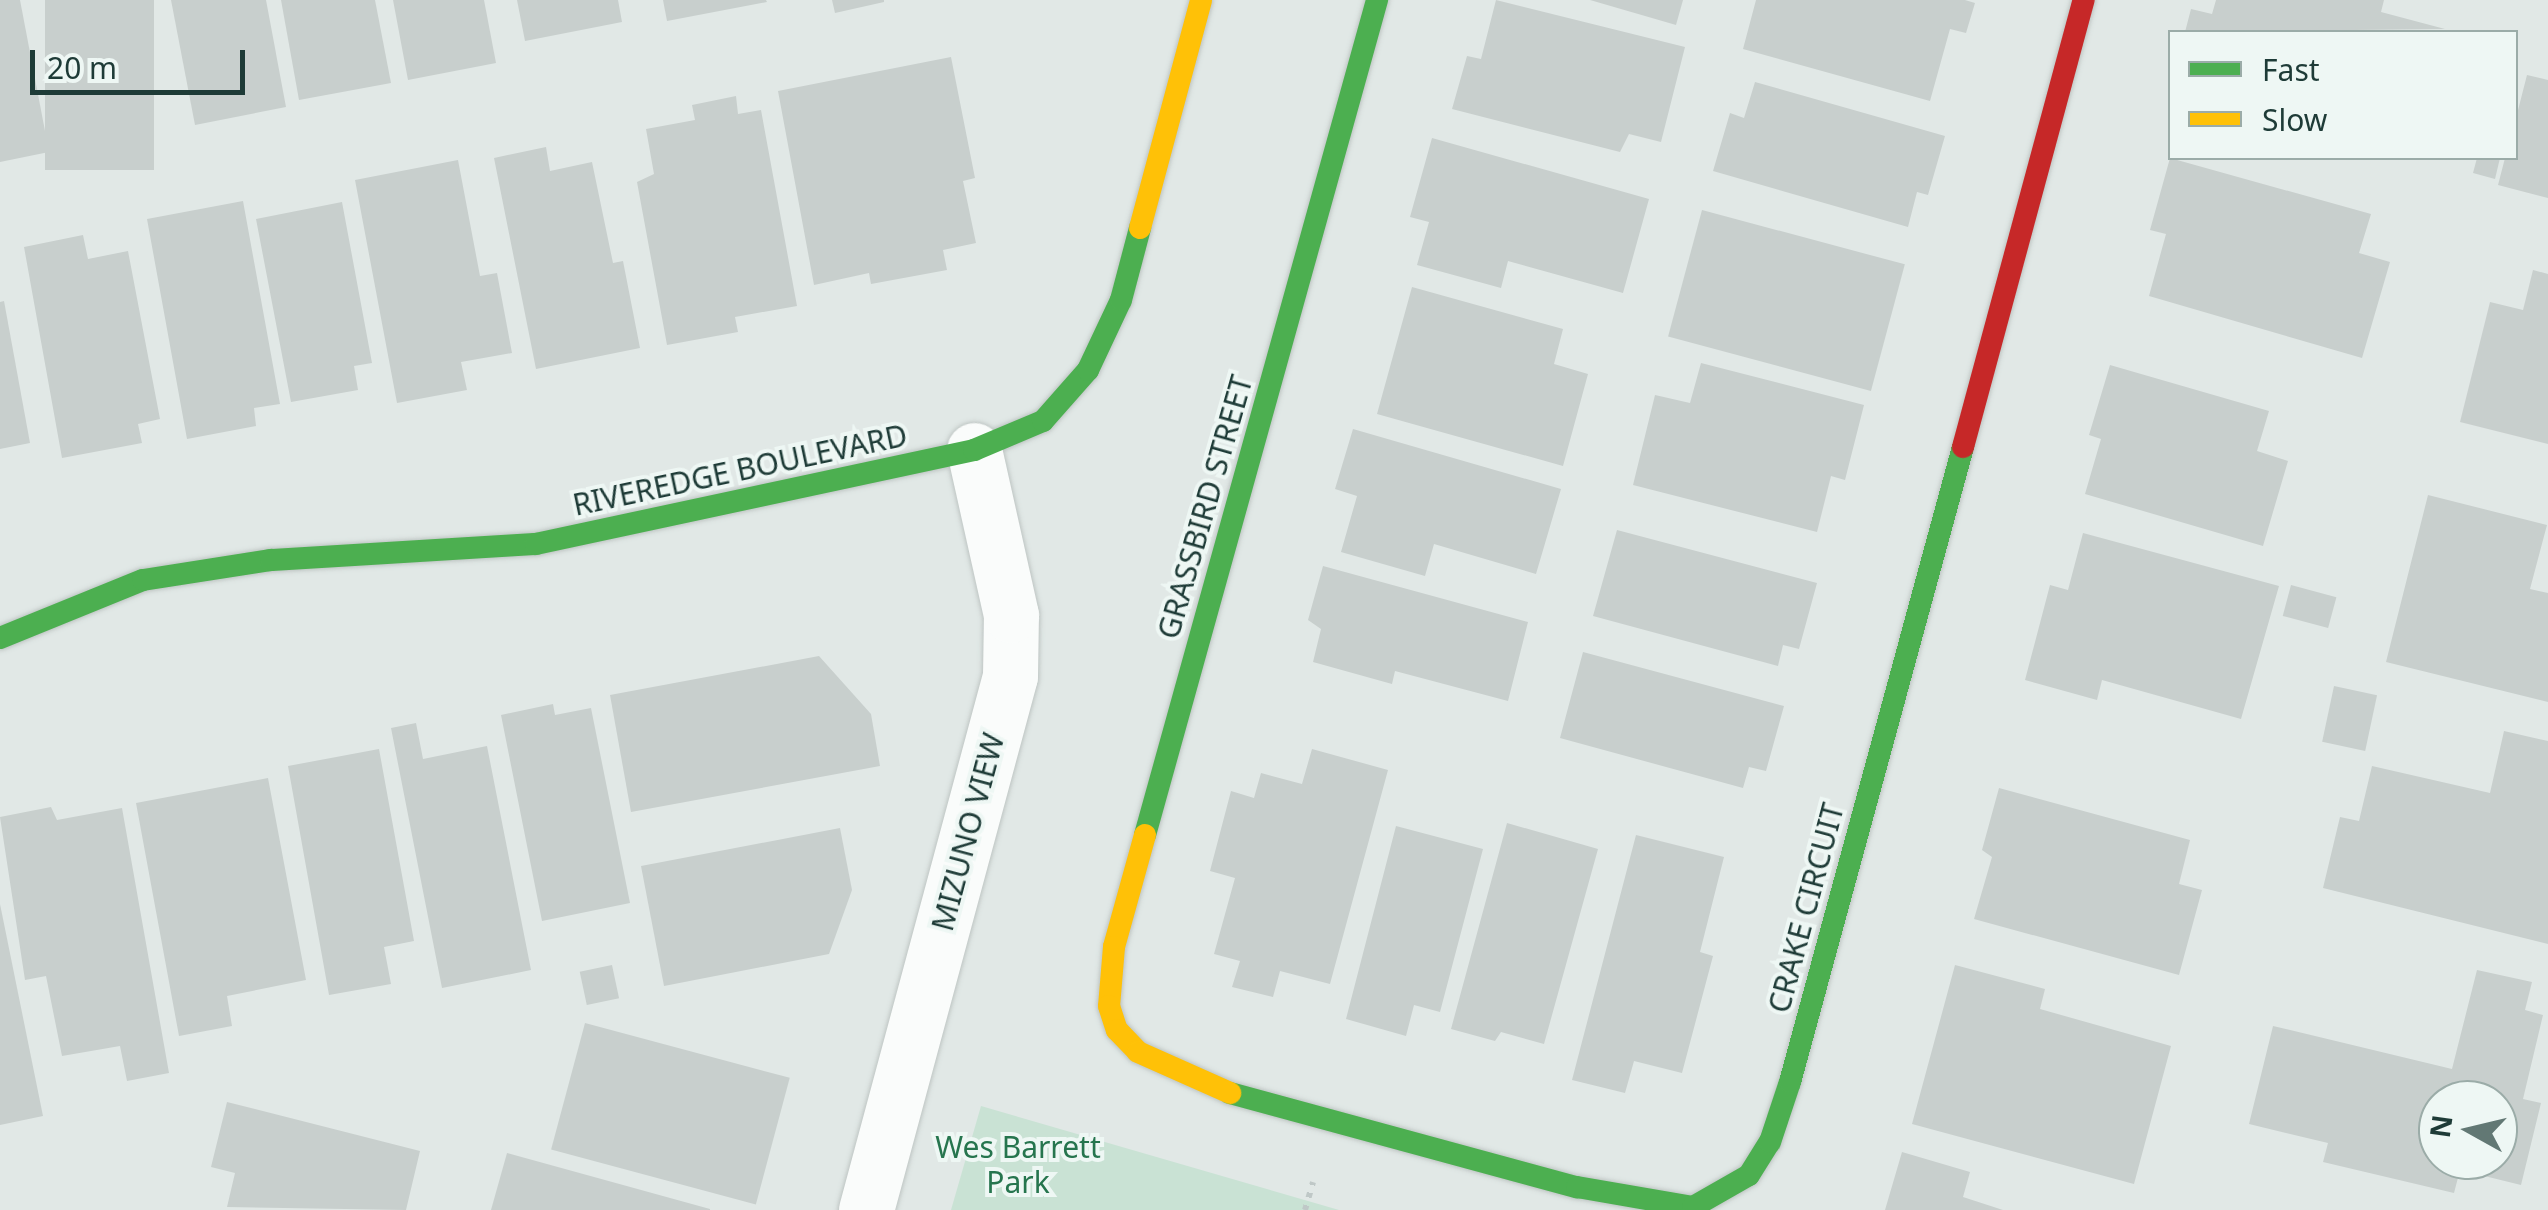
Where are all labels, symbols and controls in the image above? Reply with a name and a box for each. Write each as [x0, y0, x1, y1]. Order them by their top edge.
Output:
scale bar [35, 30, 250, 92]
legend [2168, 30, 2518, 160]
text: 20 m [47, 47, 117, 88]
text: Fast [2262, 49, 2320, 90]
text: Slow [2262, 99, 2327, 140]
street label: GRASSBIRD STREET [1150, 371, 1260, 643]
street label: RIVEREDGE BOULEVARD [570, 417, 910, 523]
street label: MIZUNO VIEW [924, 729, 1012, 935]
street label: CRAKE CIRCUIT [1761, 799, 1851, 1017]
north arrow [2418, 1080, 2518, 1180]
text: N [2420, 1112, 2461, 1140]
park label: Wes Barrett Park [935, 1129, 1101, 1200]

